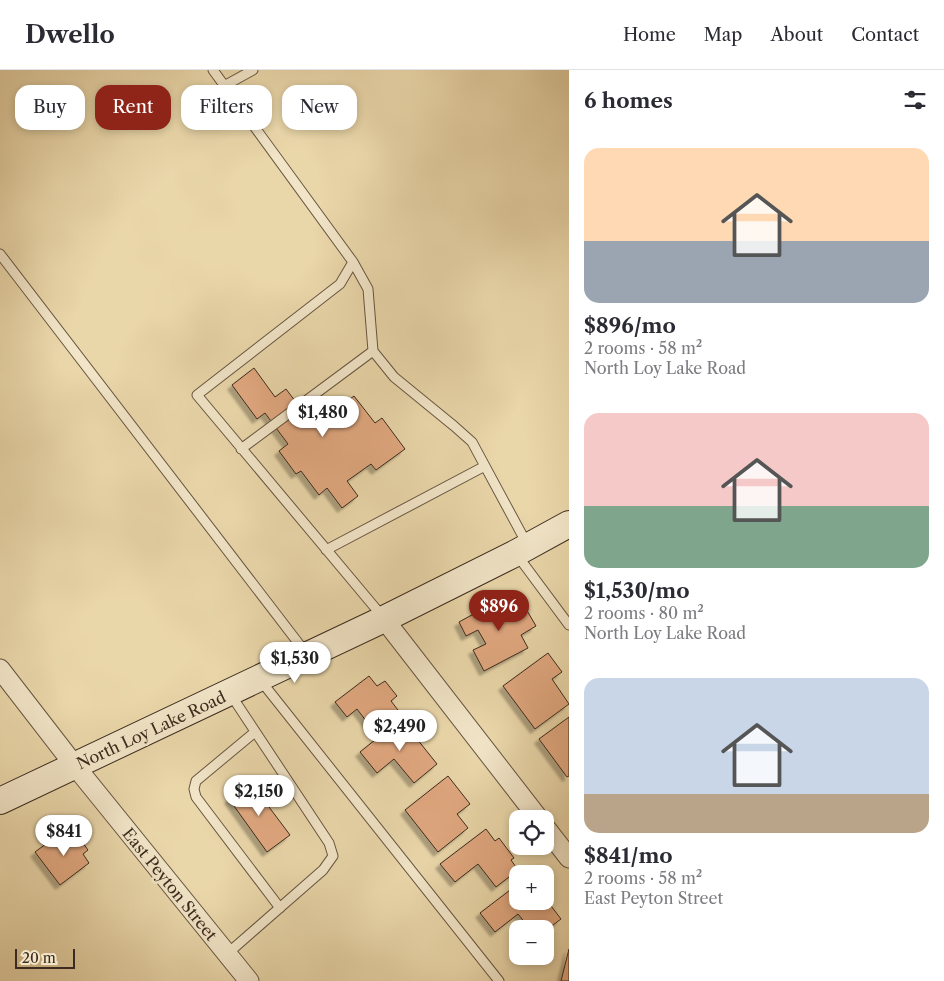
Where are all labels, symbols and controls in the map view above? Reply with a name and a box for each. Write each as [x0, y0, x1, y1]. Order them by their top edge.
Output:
text: Dwello [25, 20, 115, 49]
text: Home [623, 24, 676, 46]
text: Map [704, 24, 742, 46]
text: About [770, 24, 823, 46]
text: Contact [851, 24, 919, 46]
chip: Buy [15, 85, 85, 130]
chip: Rent [95, 85, 171, 130]
chip: Filters [181, 85, 272, 130]
chip: New [282, 85, 357, 130]
icon: filters [901, 86, 929, 114]
text: 6 homes [584, 88, 673, 113]
icon: home [712, 180, 802, 270]
text: $896/mo [584, 313, 676, 338]
text: 2 rooms · 58 m² [584, 338, 702, 358]
text: North Loy Lake Road [584, 358, 746, 378]
pin: $1,480 [282, 396, 364, 438]
text: $1,480 [298, 402, 348, 422]
icon: home [712, 445, 802, 535]
text: $1,530/mo [584, 578, 690, 603]
pin: $896 [469, 590, 529, 632]
text: $896 [480, 596, 518, 616]
text: 2 rooms · 80 m² [584, 603, 704, 623]
text: North Loy Lake Road [584, 623, 746, 643]
pin: $1,530 [254, 642, 336, 684]
text: $1,530 [271, 648, 319, 668]
street label: North Loy Lake Road [73, 687, 229, 773]
pin: $2,490 [359, 710, 441, 752]
icon: home [712, 710, 802, 800]
text: $2,490 [374, 716, 426, 736]
pin: $2,150 [218, 774, 300, 817]
text: $2,150 [234, 781, 284, 801]
map controls [509, 810, 554, 965]
button: locate [509, 810, 554, 855]
pin: $841 [34, 814, 94, 857]
text: $841 [46, 821, 82, 841]
street label: East Peyton Street [118, 824, 222, 945]
text: $841/mo [584, 843, 673, 868]
button: + [509, 865, 554, 910]
text: 2 rooms · 58 m² [584, 868, 702, 888]
text: East Peyton Street [584, 888, 723, 908]
button: − [509, 920, 554, 965]
scale bar [15, 946, 75, 969]
text: 20 m [22, 949, 56, 967]

